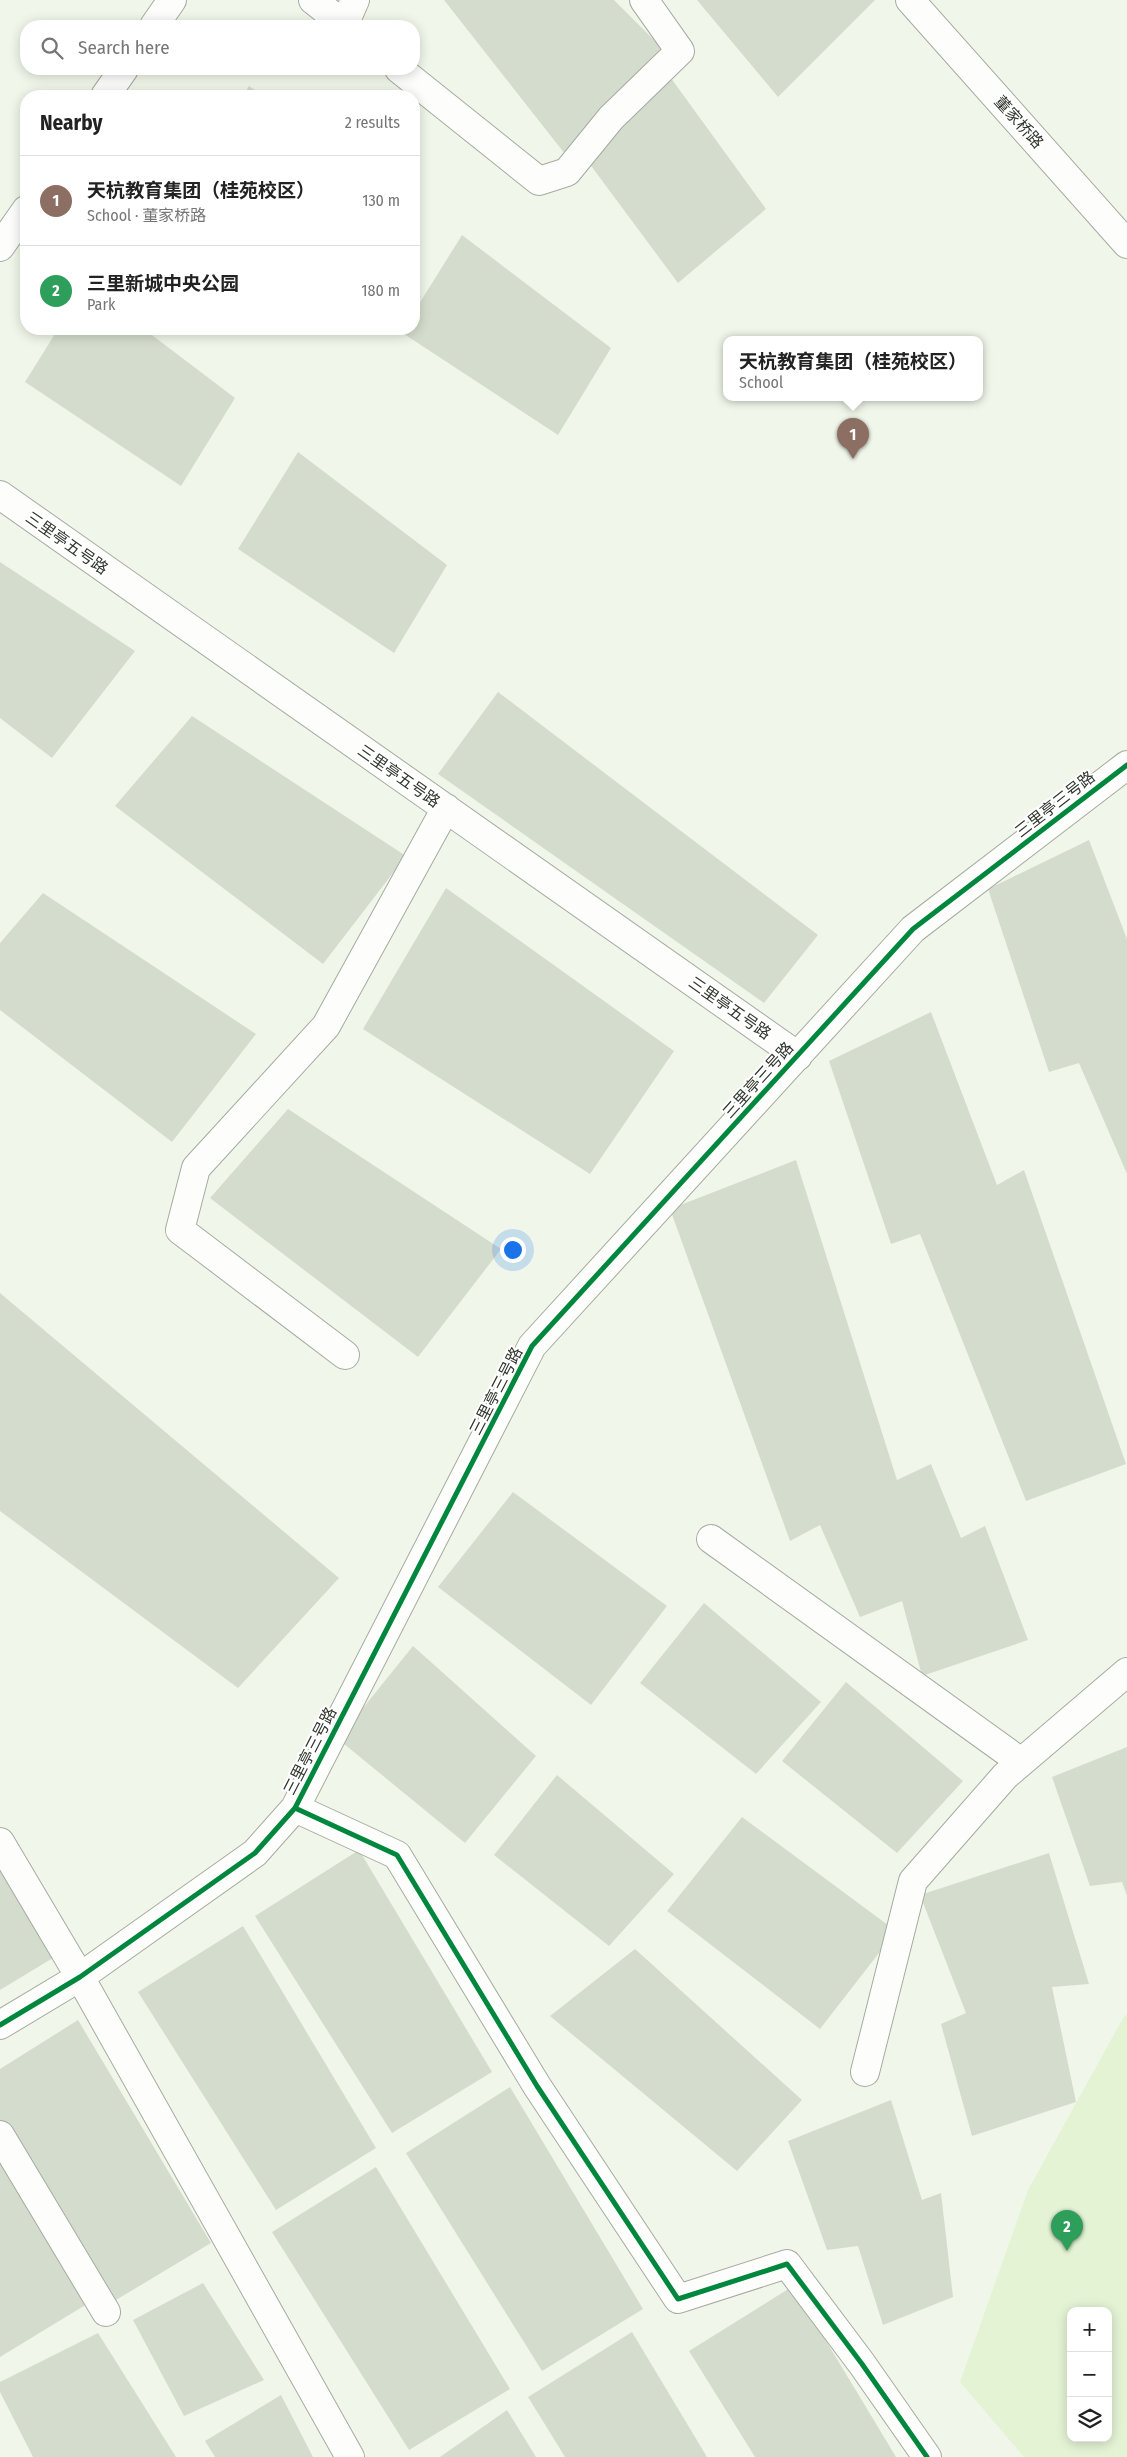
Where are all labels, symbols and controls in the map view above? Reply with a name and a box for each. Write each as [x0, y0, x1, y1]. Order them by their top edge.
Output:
search box [20, 20, 420, 75]
icon: search [38, 34, 66, 62]
text: Search here [78, 36, 170, 59]
street label: 董家桥路 [991, 92, 1047, 152]
text: Nearby [40, 110, 102, 136]
text: 2 results [345, 113, 400, 132]
text: 天杭教育集团（桂苑校区） [87, 179, 315, 202]
text: 1 [53, 191, 59, 210]
text: 130 m [362, 191, 400, 210]
text: School · 董家桥路 [87, 206, 206, 225]
text: 三里新城中央公园 [87, 272, 239, 295]
text: 2 [52, 281, 60, 300]
text: 180 m [361, 281, 400, 300]
text: Park [87, 295, 115, 314]
popup [723, 336, 983, 401]
text: 天杭教育集团（桂苑校区） [739, 350, 967, 373]
text: School [739, 373, 783, 392]
pin: 1 [837, 418, 869, 459]
street label: 三里亭五号路 [22, 508, 112, 578]
street label: 三里亭五号路 [354, 741, 444, 811]
street label: 三里亭三号路 [1011, 767, 1099, 841]
street label: 三里亭五号路 [685, 973, 775, 1043]
street label: 三里亭三号路 [719, 1038, 797, 1122]
your location [500, 1237, 526, 1263]
street label: 三里亭三号路 [466, 1344, 526, 1438]
street label: 三里亭三号路 [280, 1704, 340, 1798]
pin: 2 [1051, 2210, 1083, 2251]
map controls [1067, 2307, 1112, 2442]
button: + [1067, 2307, 1112, 2352]
button: − [1067, 2352, 1112, 2397]
button: layers [1067, 2397, 1112, 2442]

